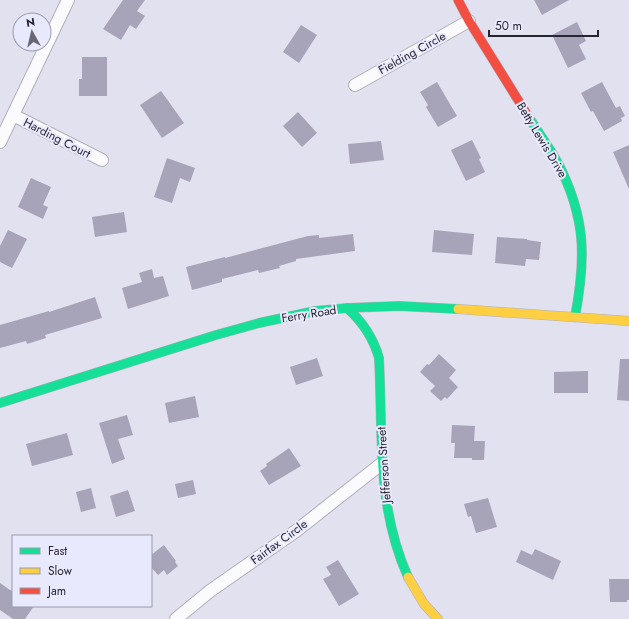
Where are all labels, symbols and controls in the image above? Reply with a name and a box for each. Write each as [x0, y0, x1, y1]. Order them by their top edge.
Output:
north arrow [12, 12, 52, 52]
scale bar [489, 12, 598, 38]
text: N [25, 14, 36, 31]
text: 50 m [495, 17, 522, 35]
street label: Fielding Circle [375, 27, 449, 79]
street label: Betty Lewis Drive [512, 99, 572, 181]
street label: Harding Court [20, 113, 94, 163]
street label: Ferry Road [280, 301, 338, 327]
street label: Jefferson Street [372, 426, 396, 506]
street label: Fairfax Circle [247, 515, 311, 569]
legend [12, 535, 152, 607]
text: Fast [48, 542, 67, 560]
text: Slow [48, 562, 73, 580]
text: Jam [46, 582, 66, 600]

